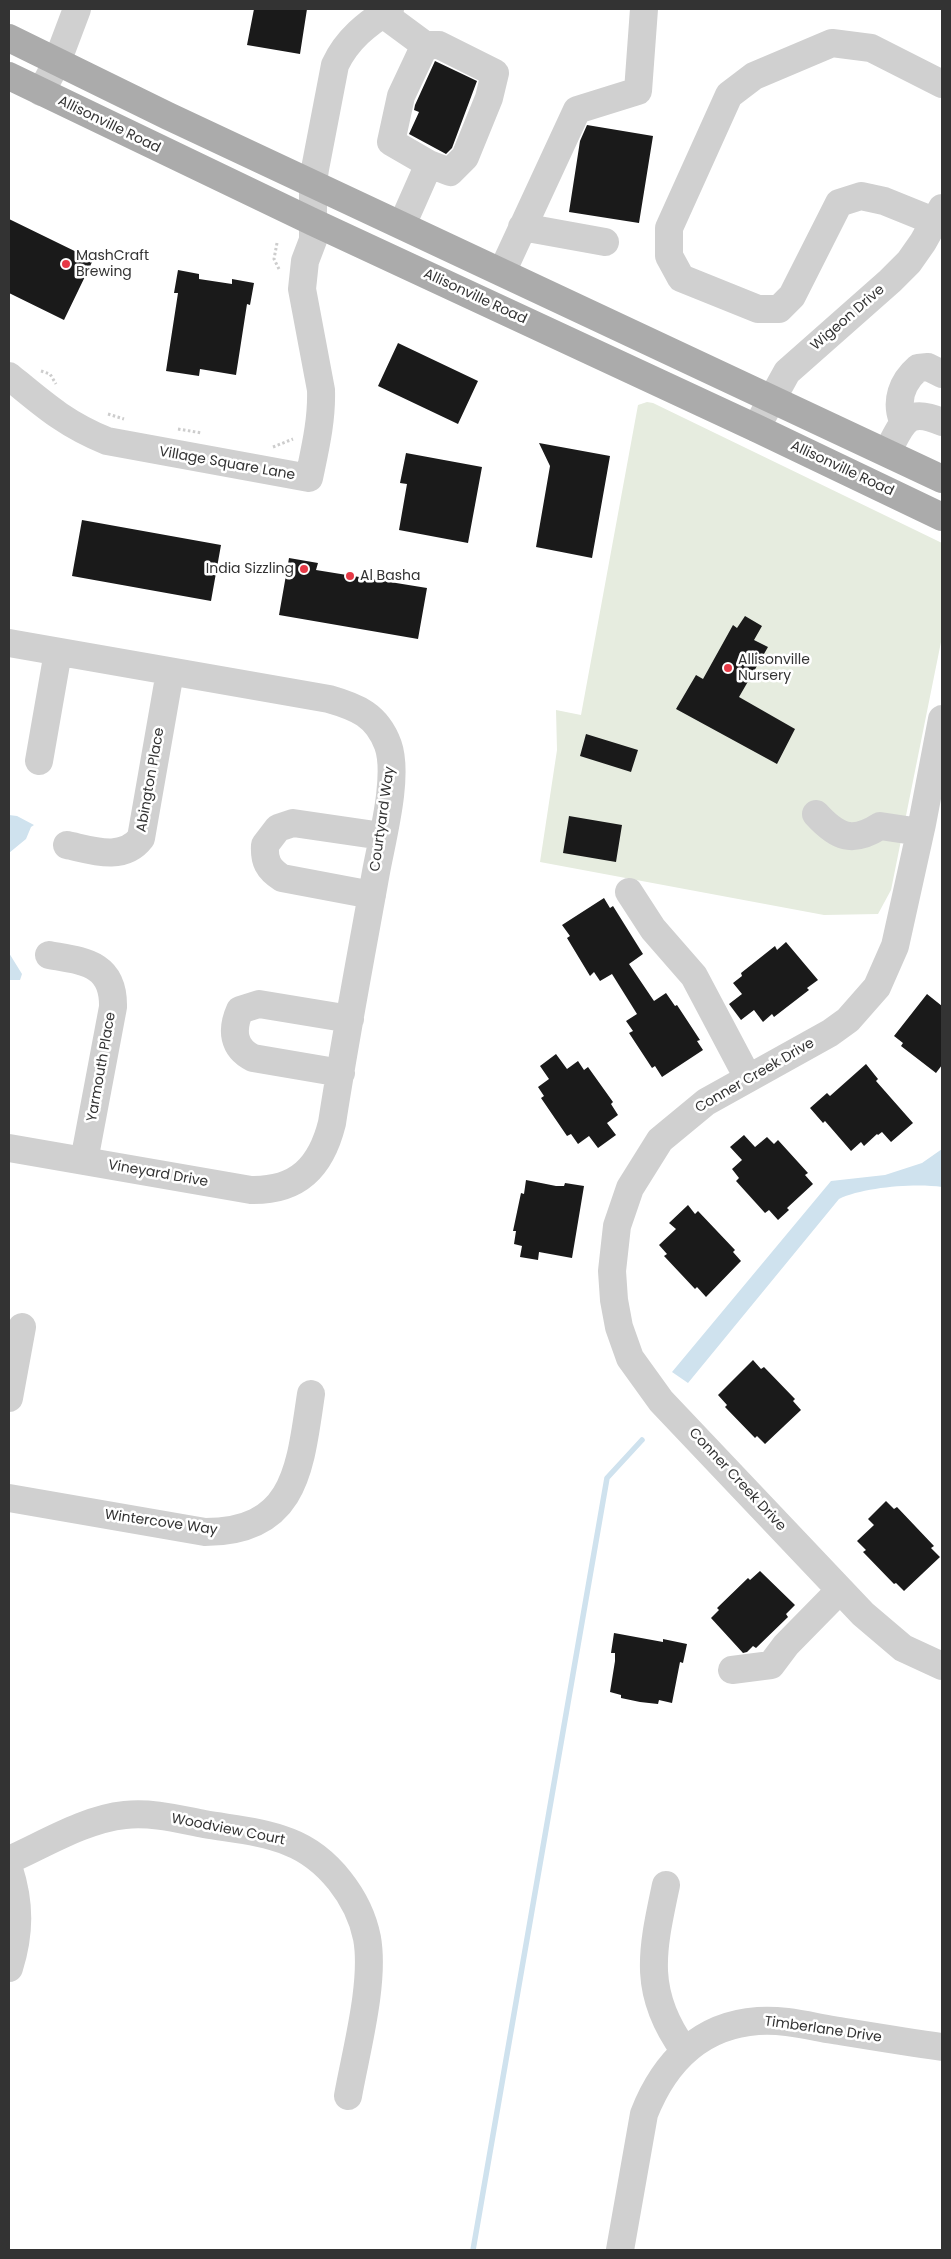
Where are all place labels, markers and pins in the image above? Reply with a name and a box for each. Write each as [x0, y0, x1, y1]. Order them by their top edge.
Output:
place label: MashCraft Brewing [76, 248, 149, 280]
marker: MashCraft Brewing [60, 258, 72, 270]
place label: India Sizzling [206, 561, 294, 577]
marker: India Sizzling [298, 563, 310, 575]
place label: Al Basha [360, 568, 420, 584]
marker: Al Basha [344, 570, 356, 582]
place label: Allisonville Nursery [738, 652, 810, 684]
marker: Allisonville Nursery [722, 662, 734, 674]

